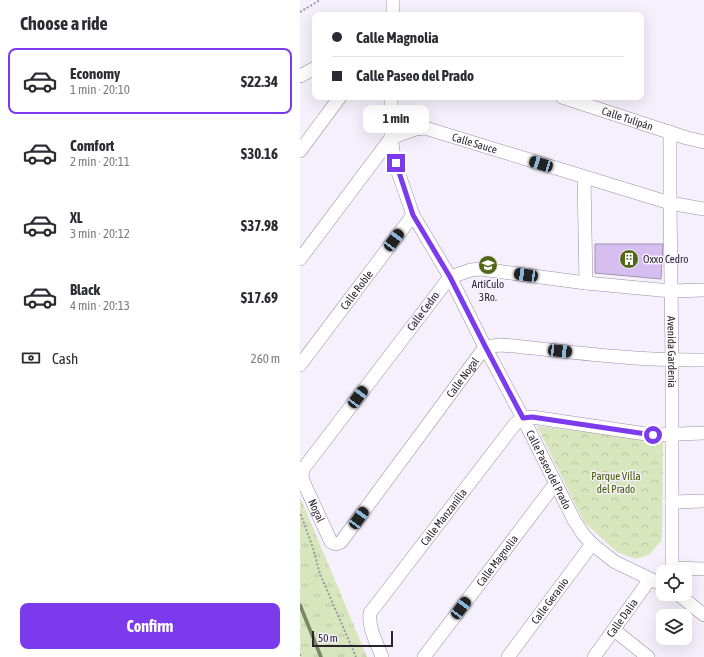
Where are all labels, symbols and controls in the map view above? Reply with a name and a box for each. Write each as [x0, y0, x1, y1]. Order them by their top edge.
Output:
text: Choose a ride [20, 13, 108, 34]
text: Calle Magnolia [356, 29, 439, 46]
icon: car [22, 63, 58, 99]
text: Economy [70, 65, 120, 82]
text: Calle Paseo del Prado [356, 67, 474, 84]
text: $22.34 [241, 73, 278, 90]
text: 1 min · 20:10 [70, 82, 130, 97]
callout: 1 min [363, 105, 429, 133]
street label: Calle Tulipán [600, 105, 655, 132]
text: 1 min [383, 111, 409, 126]
street label: Calle Sauce [451, 131, 499, 156]
icon: car [22, 135, 58, 171]
text: Comfort [70, 137, 114, 154]
text: $30.16 [241, 145, 278, 162]
text: 2 min · 20:11 [70, 154, 130, 169]
route end [387, 154, 405, 172]
car [528, 155, 554, 173]
icon: car [22, 207, 58, 243]
text: XL [70, 209, 83, 226]
text: $37.98 [241, 217, 278, 234]
text: 3 min · 20:12 [70, 226, 130, 241]
car [382, 227, 406, 253]
building icon: Oxxo Cedro [618, 248, 640, 270]
place label: Oxxo Cedro [643, 253, 688, 265]
school or university icon: ArtiCulo 3Ro. [477, 254, 499, 276]
car [513, 267, 539, 283]
street label: Calle Roble [338, 268, 375, 312]
place label: ArtiCulo 3Ro. [472, 278, 504, 303]
icon: car [22, 279, 58, 315]
text: Black [70, 281, 100, 298]
text: $17.69 [241, 289, 278, 306]
street label: Calle Cedro [404, 289, 442, 333]
text: 4 min · 20:13 [70, 298, 130, 313]
street label: Avenida Gardenia [665, 316, 678, 388]
car [547, 344, 573, 358]
icon: cash [20, 347, 42, 369]
text: Cash [52, 350, 78, 367]
text: 260 m [251, 351, 280, 366]
street label: Calle Nogal [444, 355, 481, 400]
car [346, 384, 370, 410]
route start [644, 426, 662, 444]
street label: Calle Paseo del Prado [524, 428, 574, 511]
park label: Parque Villa del Prado [591, 470, 641, 495]
street label: Calle Manzanilla [418, 486, 469, 548]
street label: Nogal [306, 497, 327, 524]
car [347, 505, 371, 531]
street label: Calle Magnolia [474, 533, 520, 588]
map controls [656, 565, 692, 645]
button: locate [656, 565, 692, 601]
street label: Calle Geranio [529, 575, 571, 626]
car [449, 595, 473, 621]
street label: Calle Dalia [604, 597, 640, 639]
button: Confirm [20, 603, 280, 649]
button: layers [656, 609, 692, 645]
scale bar [312, 629, 393, 648]
text: 50 m [318, 632, 338, 644]

